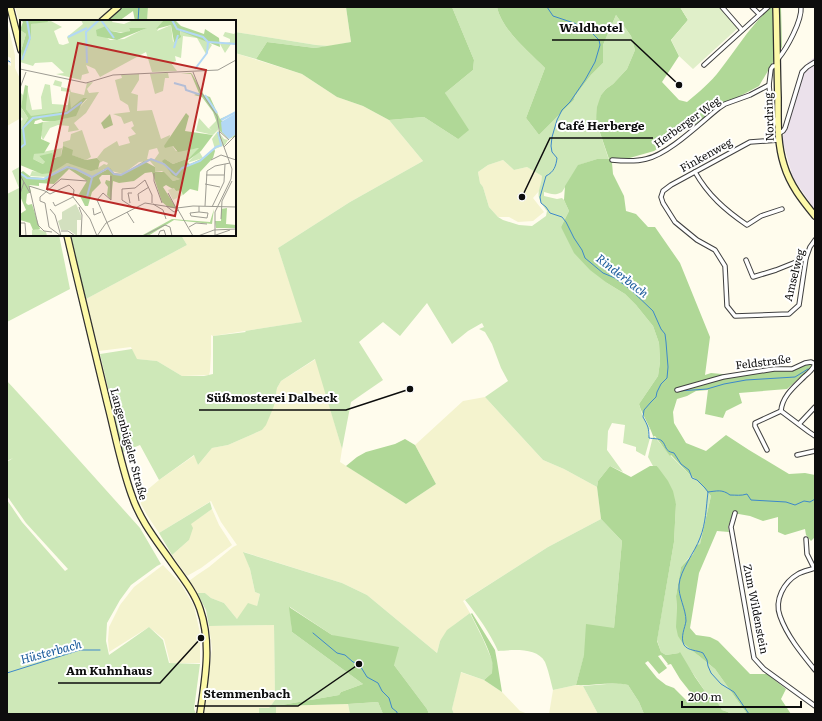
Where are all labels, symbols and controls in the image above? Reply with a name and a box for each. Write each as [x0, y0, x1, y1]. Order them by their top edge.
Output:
callout: Waldhotel [552, 16, 631, 40]
text: Waldhotel [559, 18, 623, 36]
inset map [20, 20, 236, 236]
street label: Herberger Weg [650, 91, 724, 151]
street label: Nordring [759, 91, 777, 142]
callout: Café Herberge [550, 114, 653, 138]
text: Café Herberge [557, 116, 645, 134]
street label: Finkenweg [676, 133, 735, 175]
street label: Amselweg [779, 246, 807, 303]
water label: Rinderbach [592, 249, 653, 302]
street label: Feldstraße [734, 350, 792, 372]
street label: Langenbügeler Straße [107, 386, 153, 502]
callout: Süßmosterei Dalbeck [199, 386, 346, 410]
text: Süßmosterei Dalbeck [206, 388, 338, 406]
street label: Zum Wildenstein [740, 562, 774, 655]
water label: Hüsterbach [18, 634, 83, 668]
callout: Am Kuhnhaus [58, 659, 160, 683]
text: Am Kuhnhaus [66, 661, 152, 679]
callout: Stemmenbach [195, 682, 298, 706]
scale bar [682, 683, 801, 709]
text: Stemmenbach [203, 684, 291, 702]
text: 200 m [688, 687, 722, 705]

